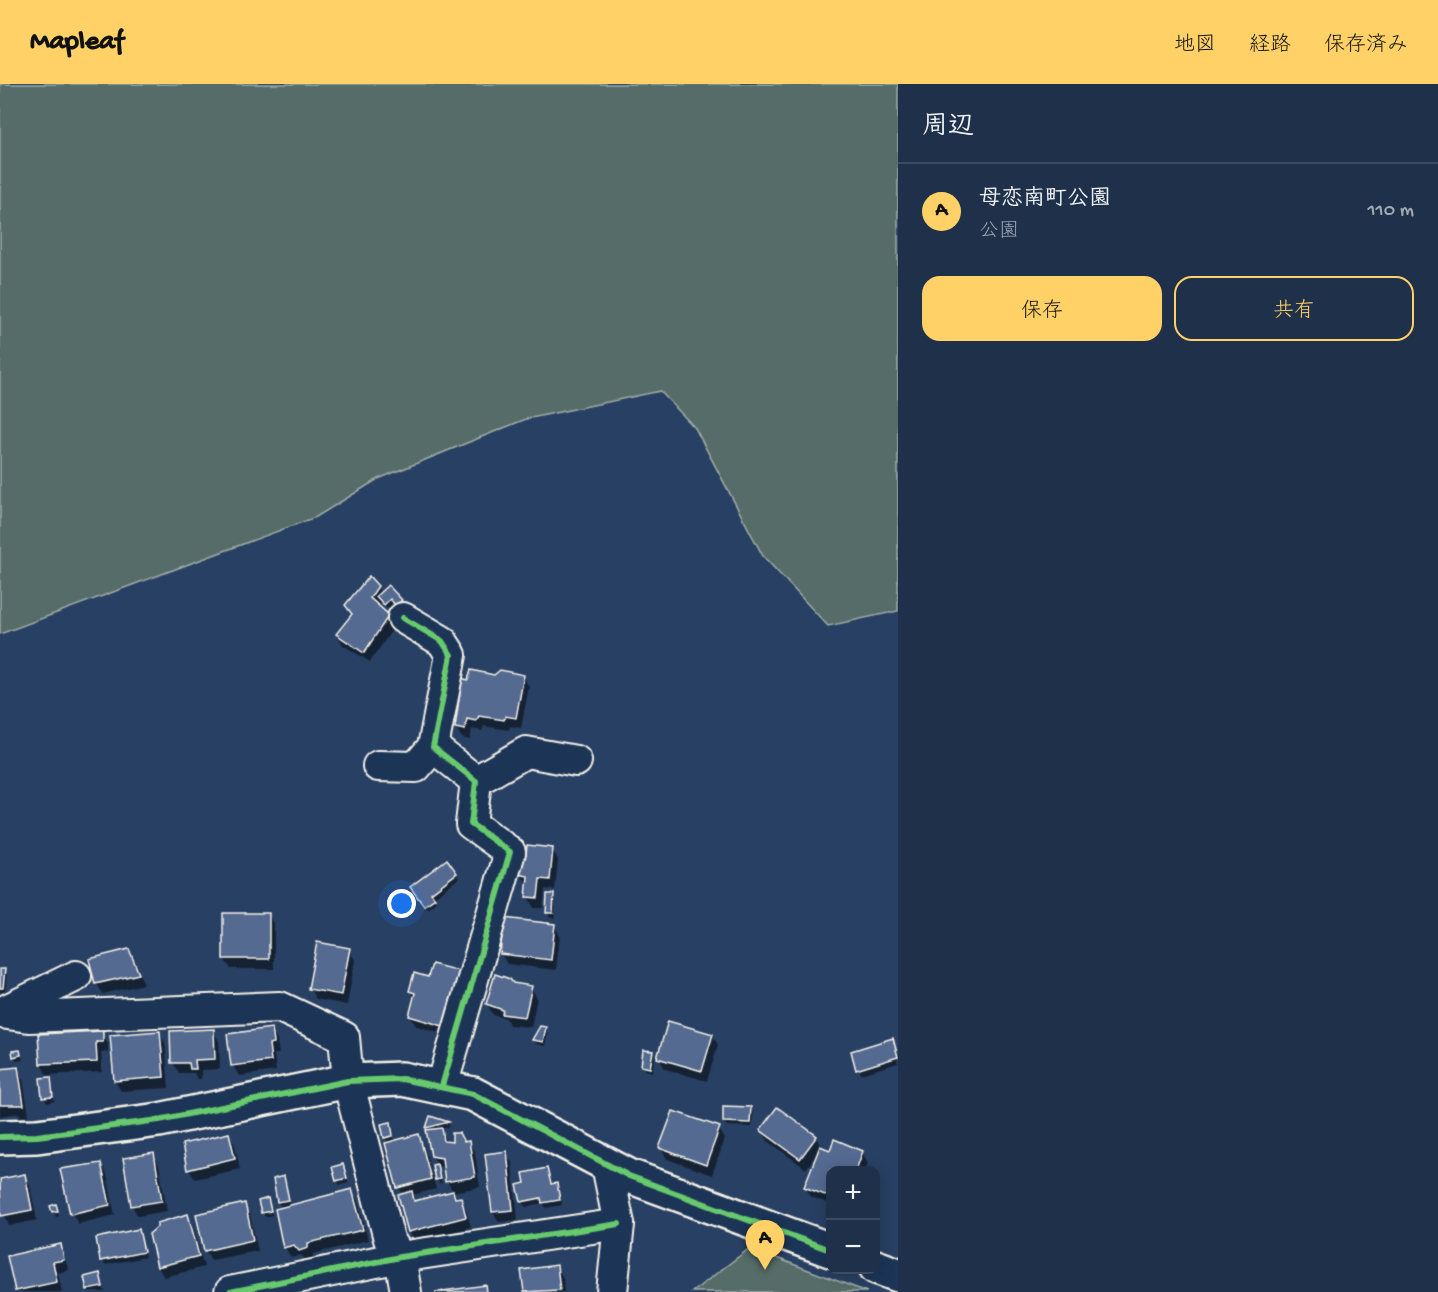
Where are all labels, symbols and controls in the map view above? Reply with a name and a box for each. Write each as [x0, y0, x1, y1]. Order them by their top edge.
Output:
text: Mapleaf [30, 26, 124, 59]
text: 地図 [1174, 34, 1216, 59]
text: 経路 [1249, 34, 1291, 59]
text: 保存済み [1324, 34, 1408, 59]
text: 周辺 [922, 113, 974, 144]
text: 母恋南町公園 [979, 187, 1111, 213]
text: A [936, 200, 947, 223]
text: 110 m [1368, 200, 1414, 223]
text: 公園 [979, 221, 1019, 244]
button: 保存 [922, 276, 1162, 341]
button: 共有 [1174, 276, 1414, 341]
your location [387, 889, 416, 918]
map controls [826, 1166, 880, 1274]
button: + [826, 1166, 880, 1220]
pin: A [746, 1220, 784, 1270]
button: − [826, 1220, 880, 1274]

